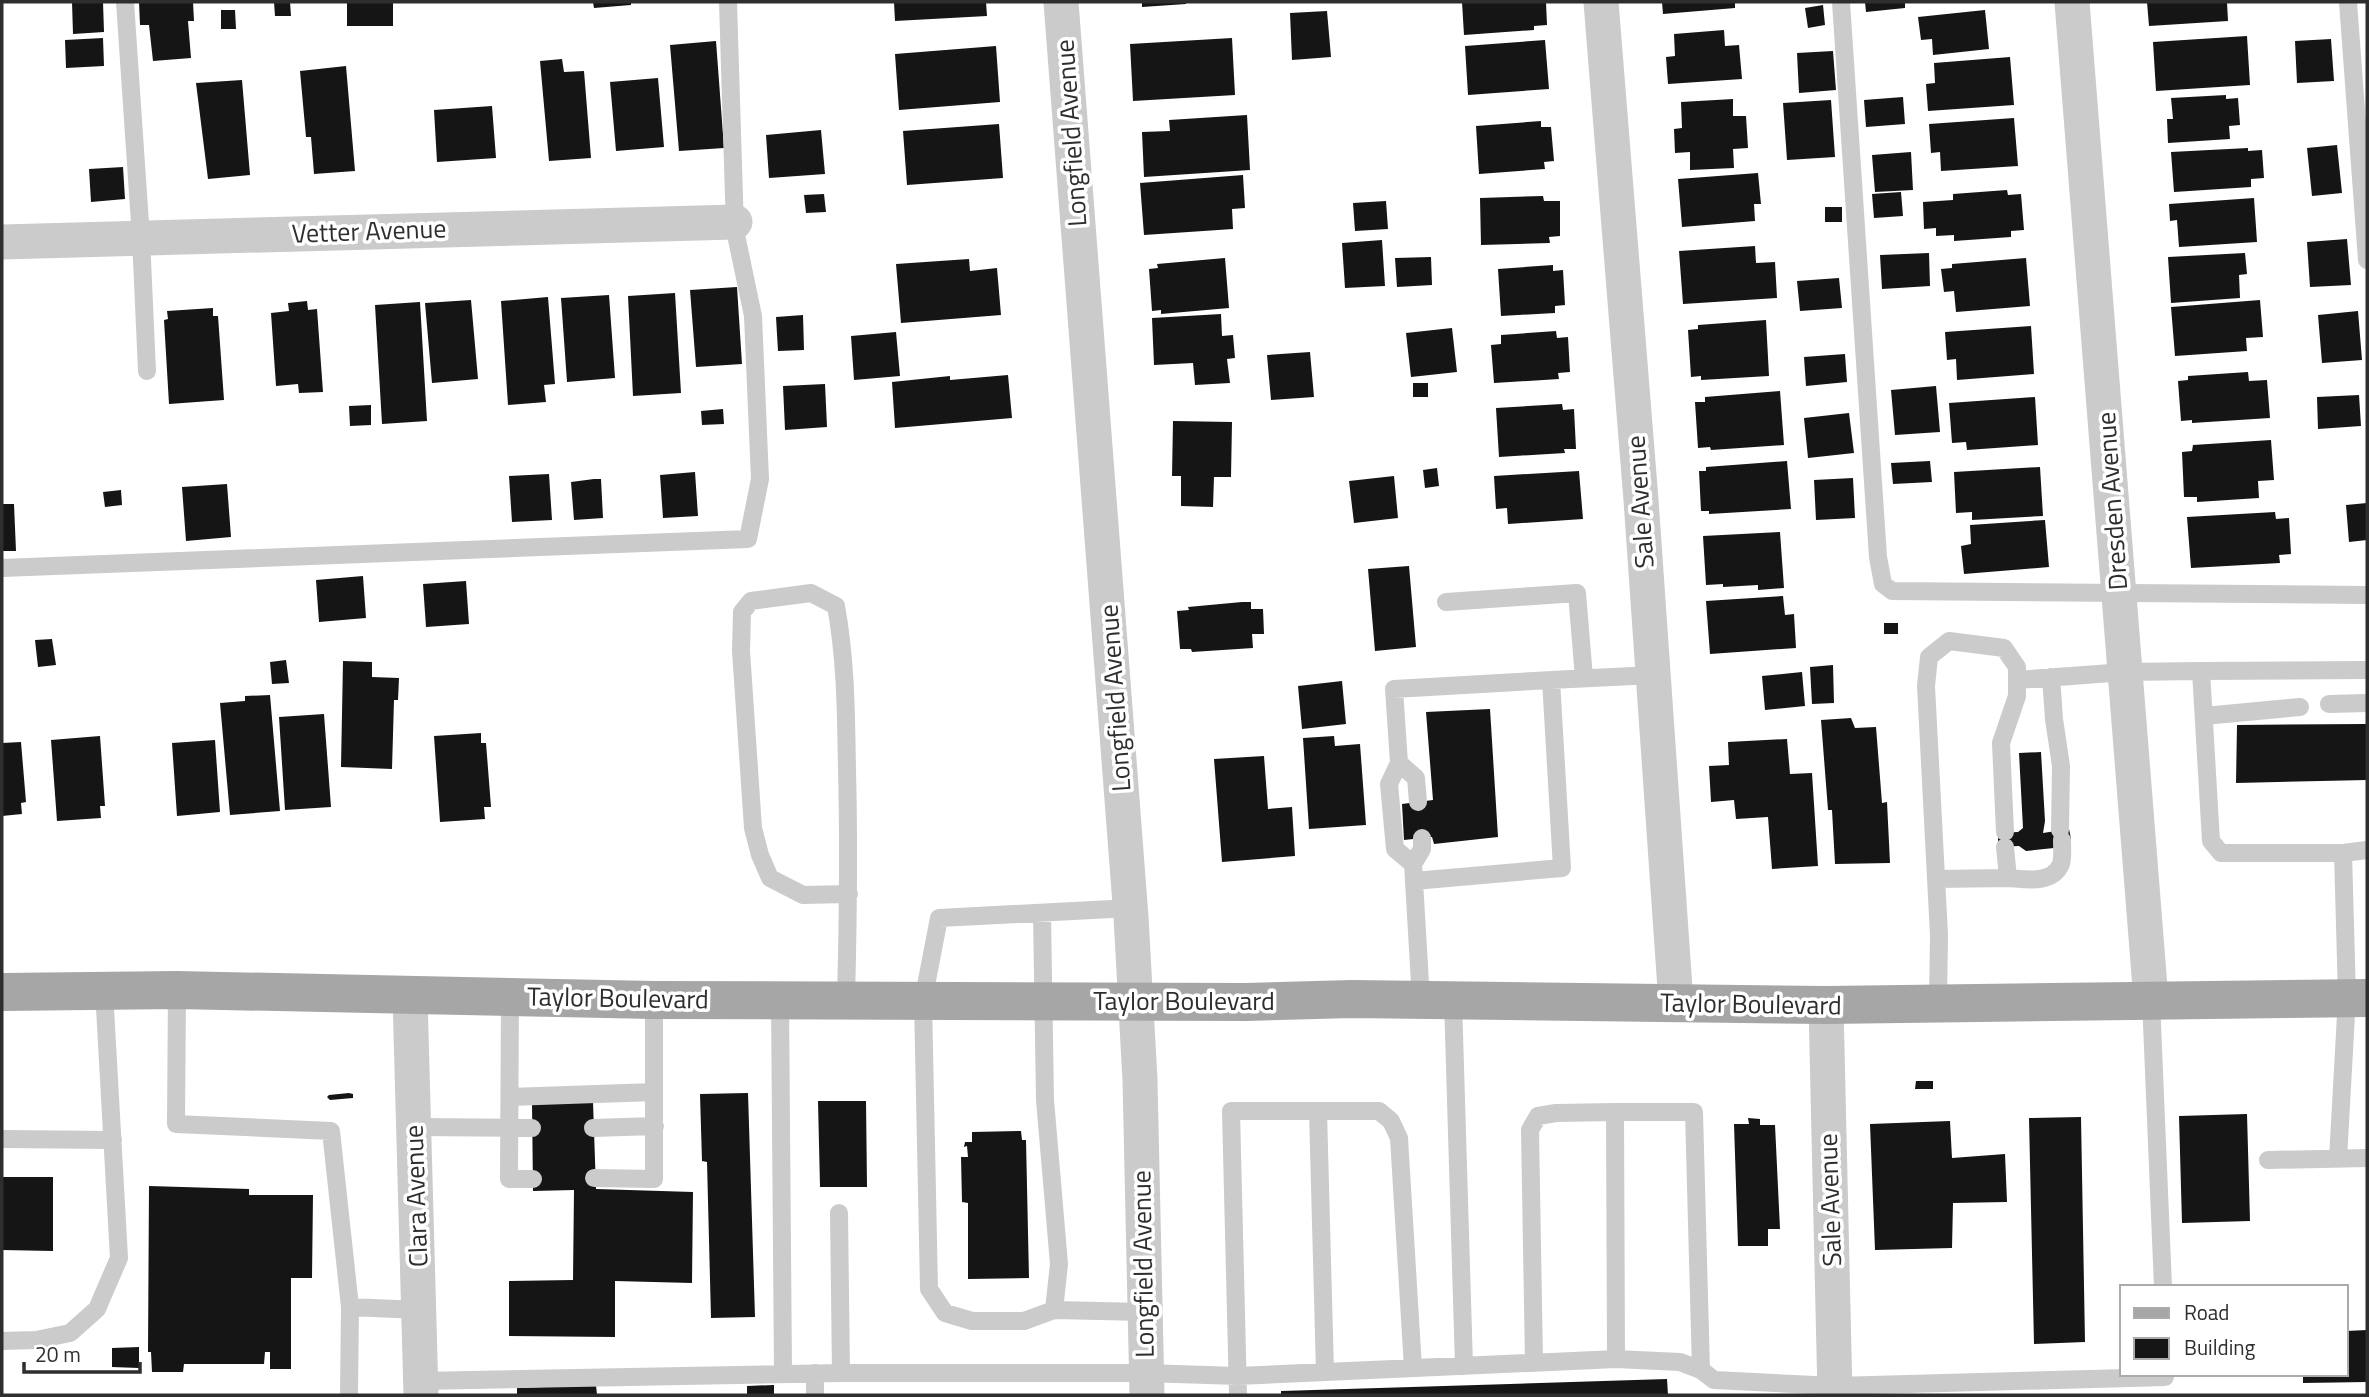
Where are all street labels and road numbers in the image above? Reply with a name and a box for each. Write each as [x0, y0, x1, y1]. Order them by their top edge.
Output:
street label: Longfield Avenue [1045, 38, 1096, 228]
street label: Vetter Avenue [291, 208, 447, 253]
street label: Dresden Avenue [2086, 411, 2137, 591]
street label: Sale Avenue [1615, 434, 1664, 570]
street label: Longfield Avenue [1089, 603, 1140, 793]
street label: Taylor Boulevard [527, 976, 709, 1019]
street label: Taylor Boulevard [1093, 981, 1275, 1020]
street label: Taylor Boulevard [1660, 982, 1842, 1025]
street label: Clara Avenue [394, 1124, 437, 1268]
street label: Sale Avenue [1808, 1133, 1851, 1267]
street label: Longfield Avenue [1121, 1170, 1164, 1358]

